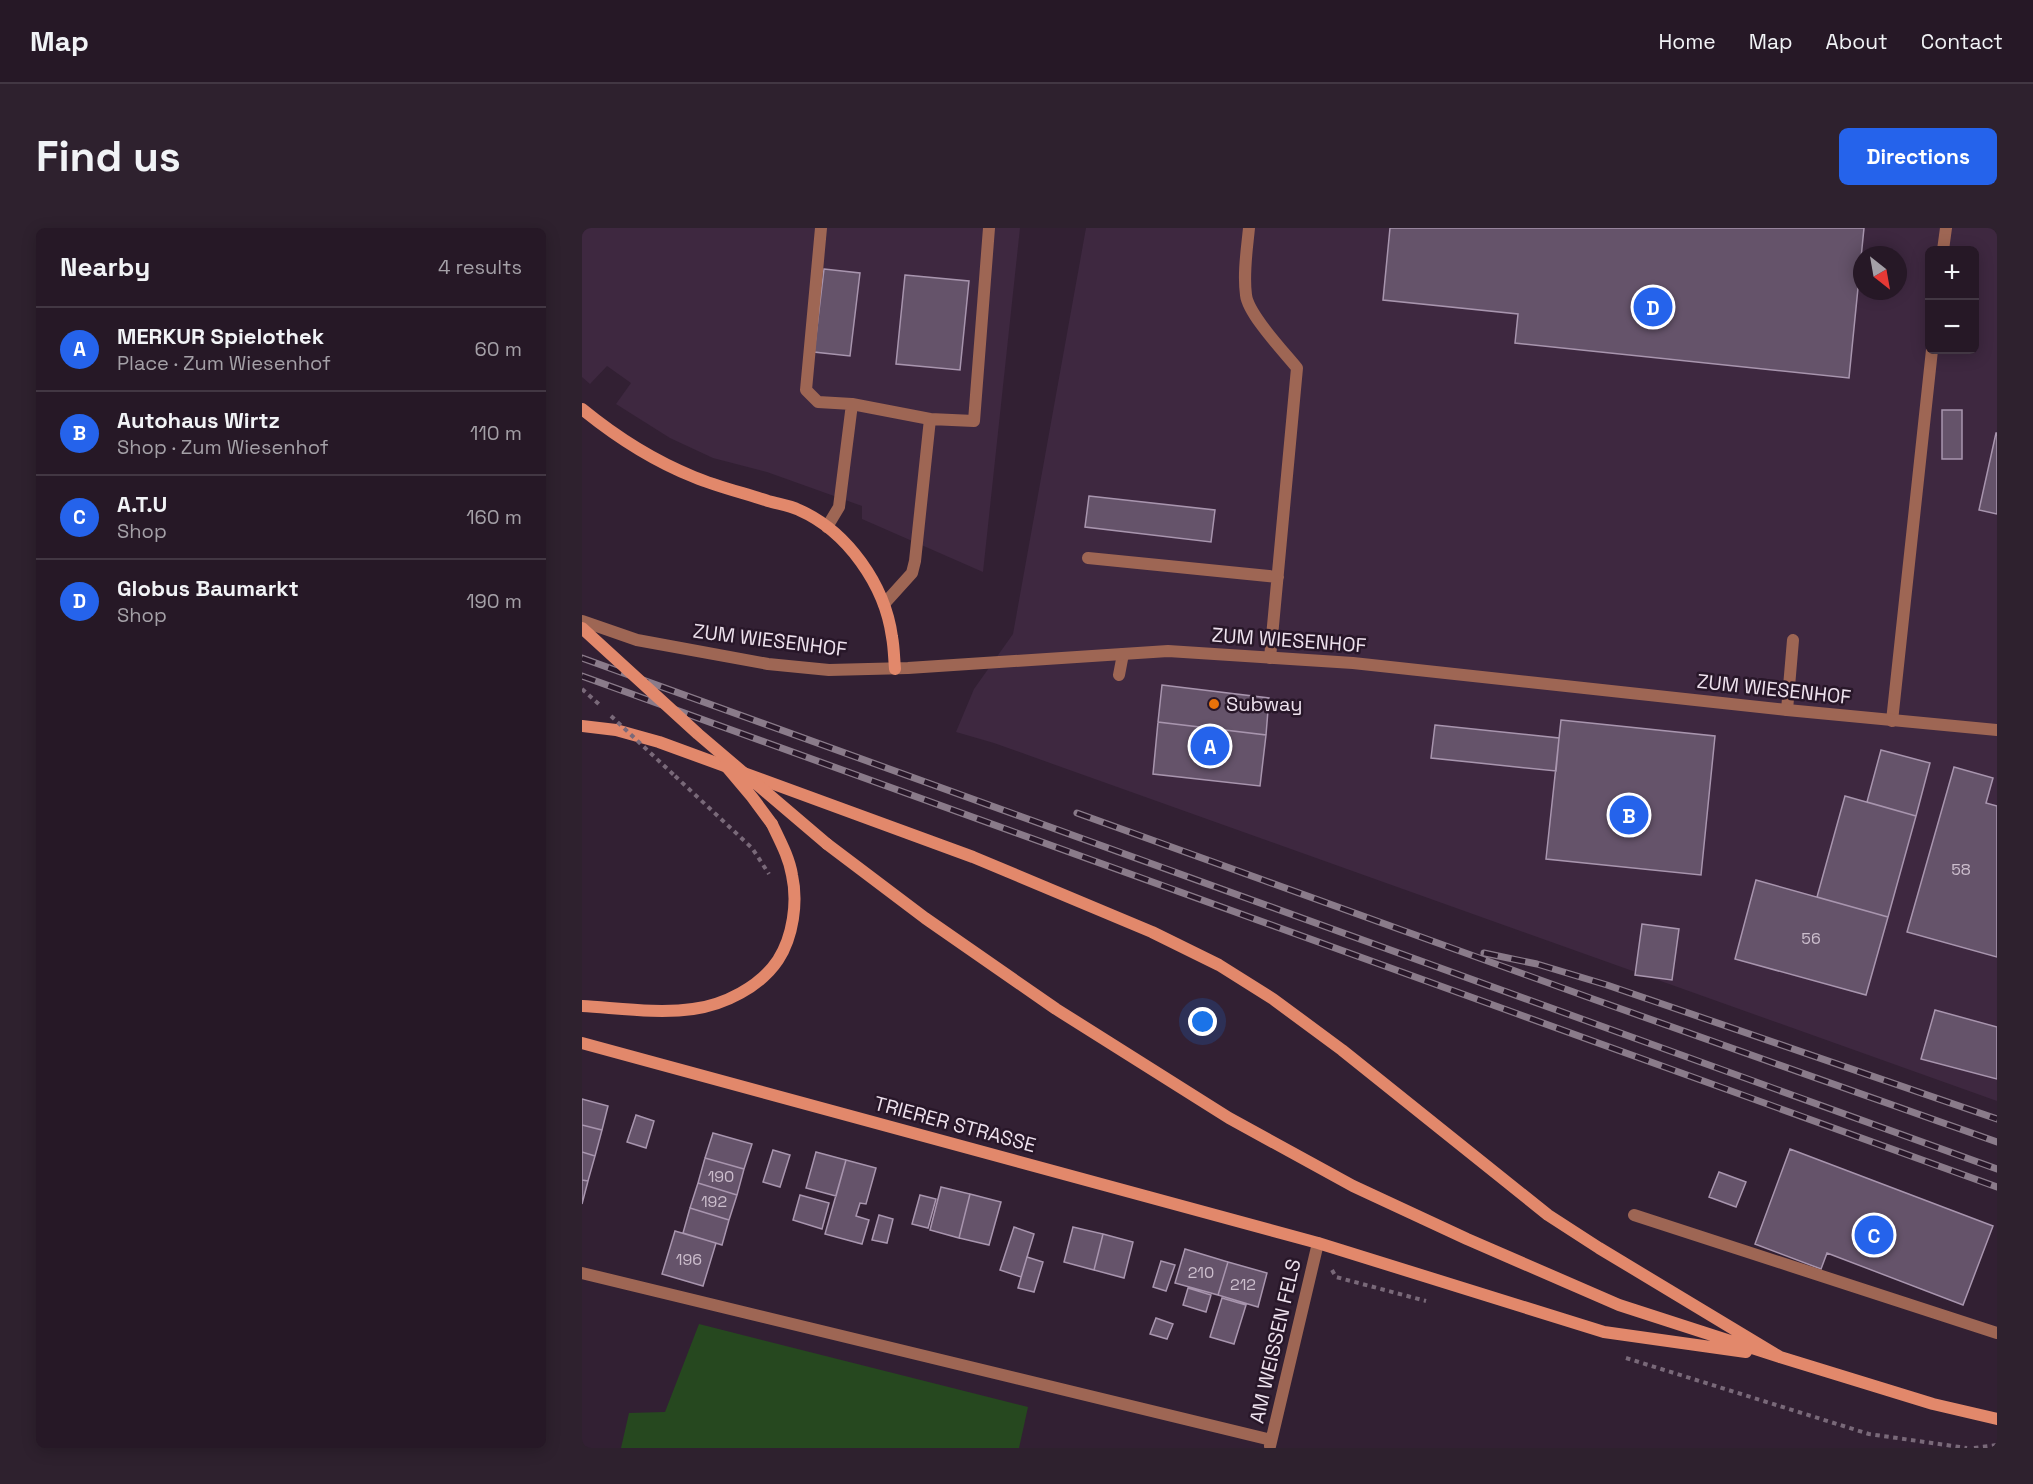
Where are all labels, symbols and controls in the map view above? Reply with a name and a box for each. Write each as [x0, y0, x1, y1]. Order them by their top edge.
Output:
text: Map [30, 23, 89, 59]
text: Home [1658, 28, 1716, 55]
text: Map [1749, 28, 1793, 55]
text: About [1826, 28, 1888, 55]
text: Contact [1921, 28, 2003, 55]
button: Directions [1839, 128, 1997, 185]
text: Find us [36, 130, 181, 183]
north arrow [1853, 246, 1907, 300]
map controls [1925, 246, 1979, 354]
button: + [1925, 246, 1979, 300]
text: Nearby [60, 250, 150, 284]
text: 4 results [438, 254, 522, 280]
pin: D [1634, 284, 1672, 329]
button: − [1925, 300, 1979, 354]
text: MERKUR Spielothek [117, 322, 324, 350]
text: A [73, 336, 86, 362]
text: 60 m [475, 336, 522, 362]
text: Place · Zum Wiesenhof [117, 350, 331, 376]
text: Autohaus Wirtz [117, 406, 280, 434]
text: B [73, 420, 86, 446]
text: 110 m [470, 420, 522, 446]
text: Shop · Zum Wiesenhof [117, 434, 329, 460]
text: A.T.U [117, 490, 167, 518]
text: C [73, 504, 86, 530]
text: 160 m [466, 504, 522, 530]
text: Shop [117, 518, 167, 544]
text: Globus Baumarkt [117, 574, 299, 602]
text: D [73, 588, 86, 614]
text: 190 m [466, 588, 522, 614]
text: Shop [117, 602, 167, 628]
street label: ZUM WIESENHOF [692, 618, 849, 662]
street label: ZUM WIESENHOF [1211, 622, 1367, 658]
street label: ZUM WIESENHOF [1696, 668, 1853, 710]
place label: Subway [1226, 691, 1303, 717]
marker: Subway [1207, 697, 1221, 711]
pin: A [1190, 724, 1230, 768]
pin: B [1610, 792, 1648, 838]
house number: 58 [1951, 859, 1971, 880]
house number: 56 [1801, 928, 1821, 949]
your location [1188, 1007, 1217, 1036]
street label: TRIERER STRASSE [871, 1090, 1039, 1158]
house number: 190 [708, 1166, 734, 1187]
house number: 192 [701, 1191, 727, 1212]
pin: C [1854, 1212, 1894, 1258]
house number: 196 [676, 1249, 702, 1270]
street label: AM WEISSEN FELS [1243, 1256, 1307, 1426]
house number: 210 [1188, 1262, 1214, 1283]
house number: 212 [1230, 1274, 1256, 1295]

